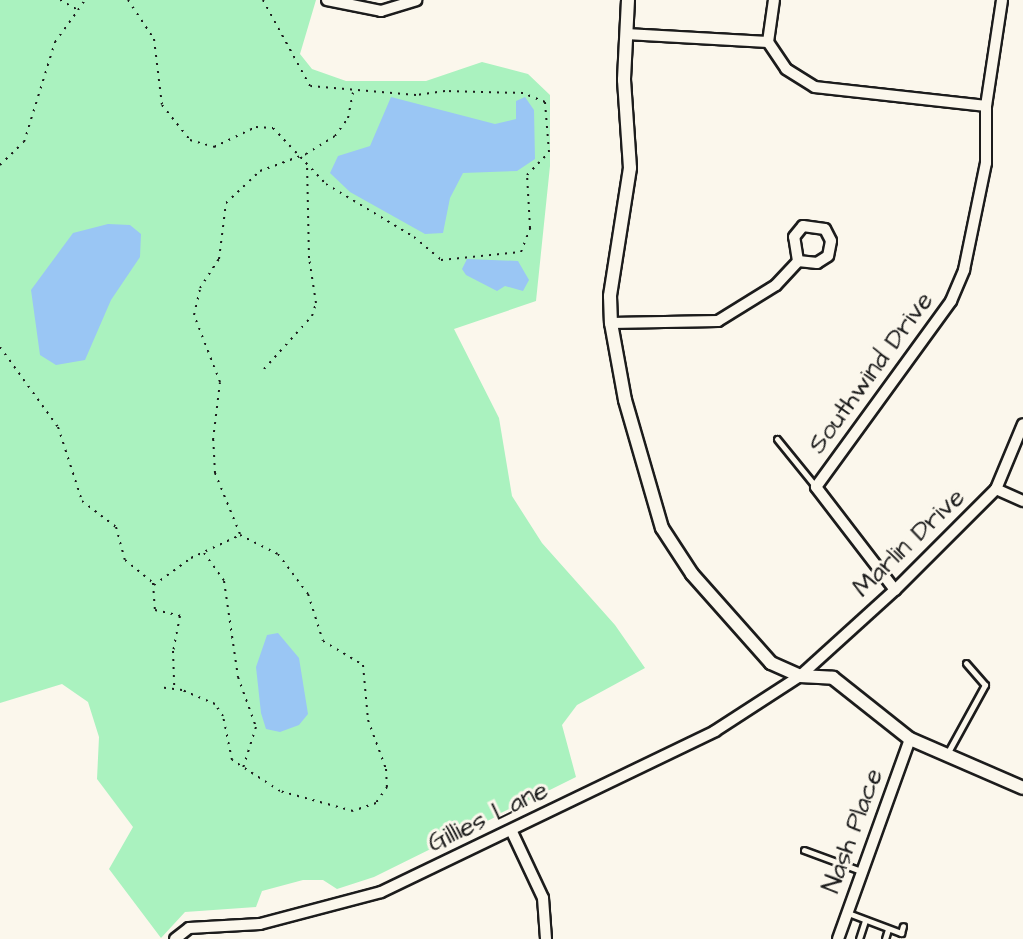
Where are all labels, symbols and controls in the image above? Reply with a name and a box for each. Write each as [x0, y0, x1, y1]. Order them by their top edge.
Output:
street label: Southwind Drive [802, 286, 940, 460]
street label: Marlin Drive [847, 482, 971, 604]
street label: Nash Place [816, 764, 890, 898]
street label: Gillies Lane [423, 775, 553, 859]

